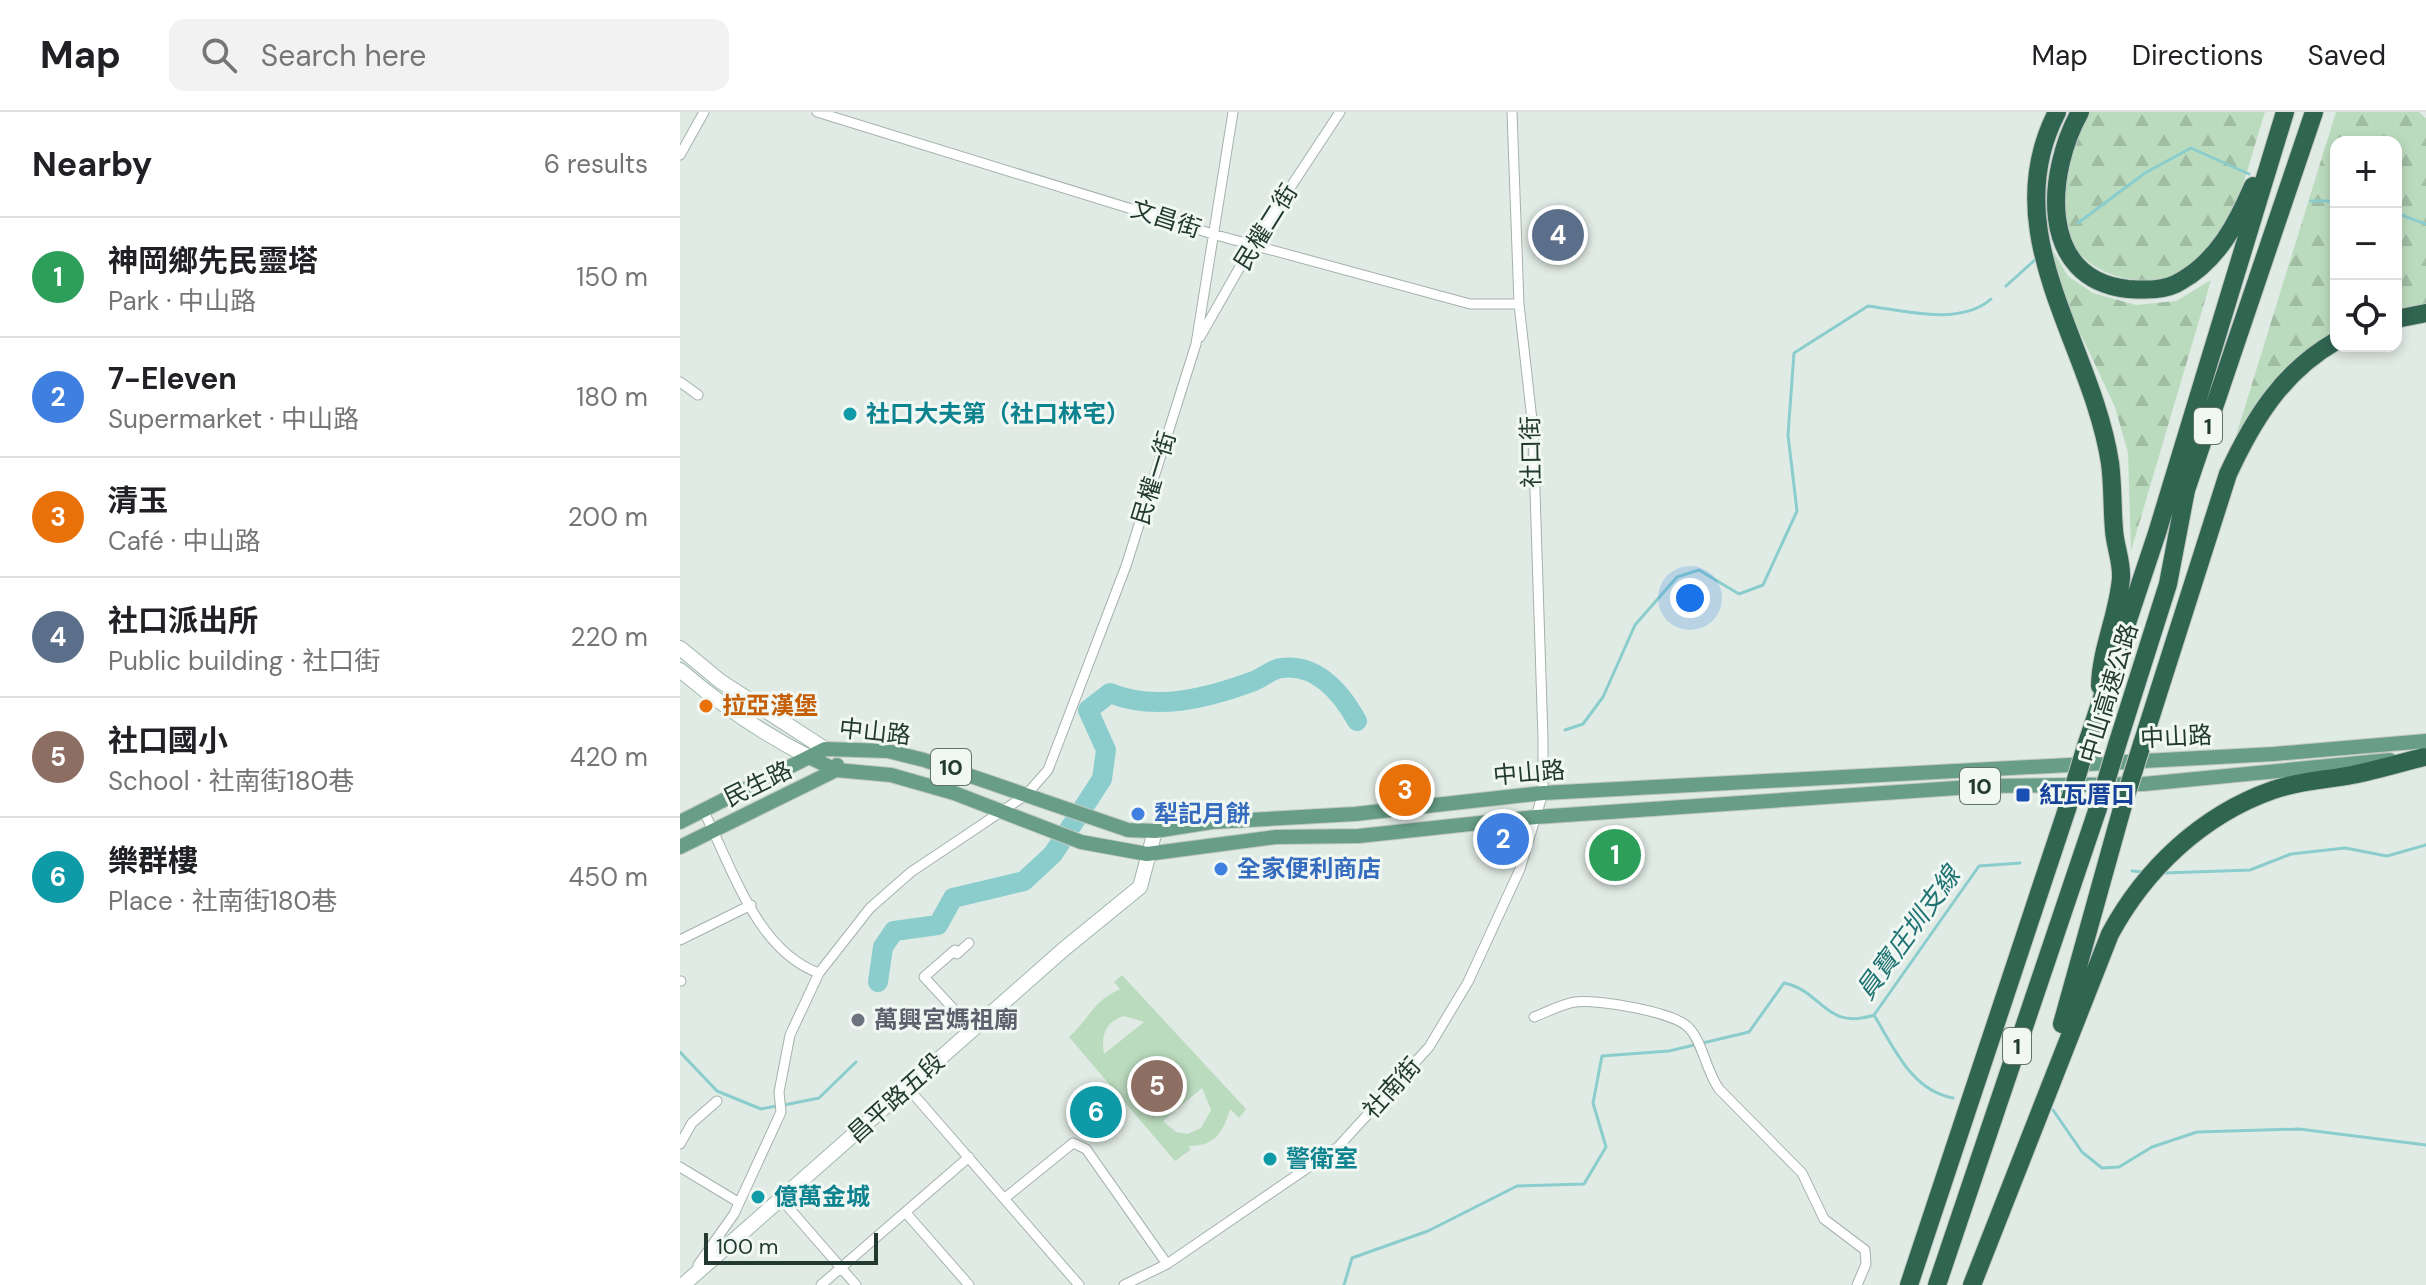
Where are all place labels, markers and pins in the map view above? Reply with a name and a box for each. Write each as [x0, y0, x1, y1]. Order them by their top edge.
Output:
pin: 4 [1532, 205, 1584, 265]
place label: 社口大夫第（社口林宅） [866, 398, 1130, 429]
marker: 社口大夫第（社口林宅） [841, 405, 859, 423]
place label: 拉亞漢堡 [722, 690, 818, 721]
marker: 拉亞漢堡 [697, 697, 715, 715]
pin: 3 [1379, 760, 1431, 820]
place label: 紅瓦厝口 [2039, 779, 2135, 810]
marker: 紅瓦厝口 [2014, 786, 2032, 804]
place label: 犁記月餅 [1154, 798, 1250, 829]
marker: 犁記月餅 [1129, 805, 1147, 823]
pin: 2 [1477, 809, 1529, 869]
pin: 1 [1589, 825, 1641, 885]
place label: 全家便利商店 [1237, 853, 1381, 884]
marker: 全家便利商店 [1212, 860, 1230, 878]
place label: 萬興宮媽祖廟 [874, 1004, 1018, 1035]
marker: 萬興宮媽祖廟 [849, 1011, 867, 1029]
pin: 5 [1131, 1056, 1183, 1116]
pin: 6 [1070, 1082, 1122, 1142]
place label: 警衛室 [1286, 1143, 1358, 1174]
marker: 警衛室 [1261, 1150, 1279, 1168]
place label: 億萬金城 [774, 1181, 870, 1212]
marker: 億萬金城 [749, 1188, 767, 1206]

